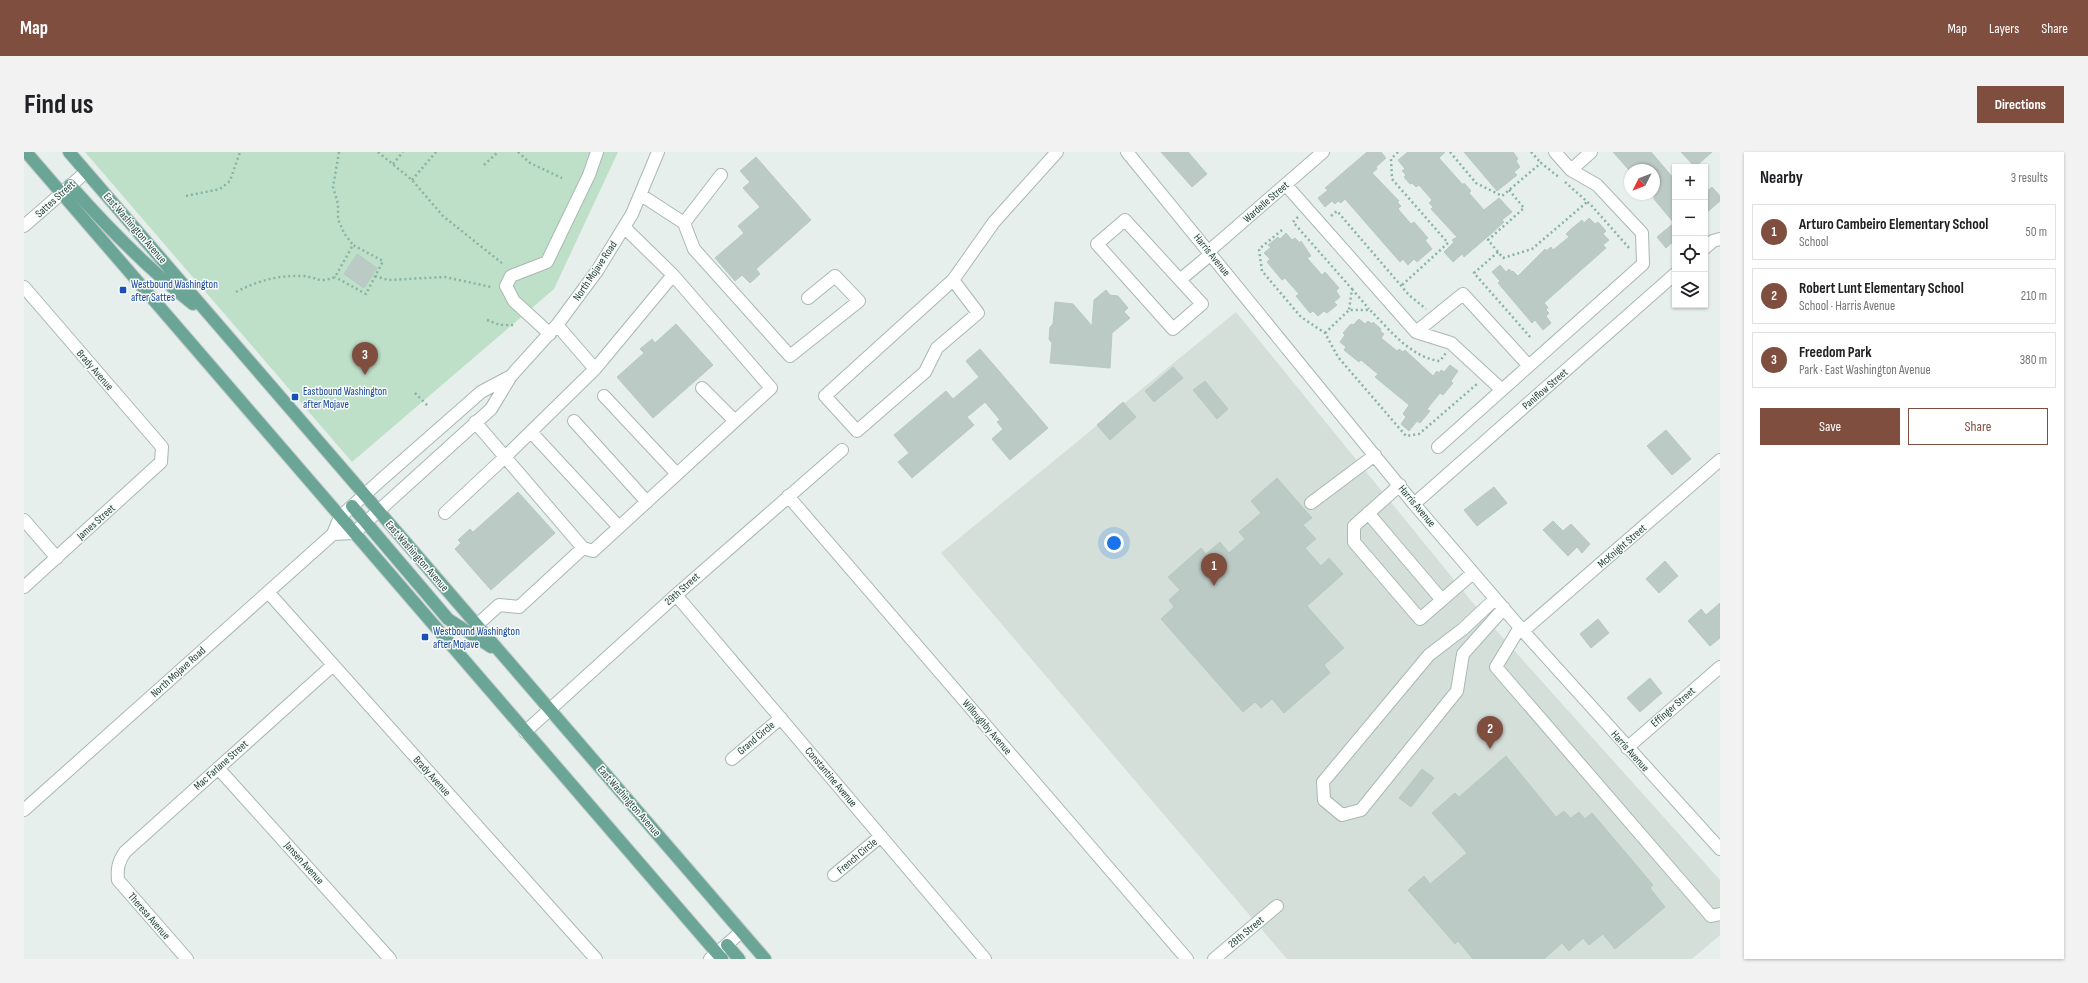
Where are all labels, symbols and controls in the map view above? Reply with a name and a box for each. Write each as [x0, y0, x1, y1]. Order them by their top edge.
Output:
text: Map [20, 17, 48, 40]
text: Map [1947, 20, 1967, 37]
text: Layers [1989, 20, 2019, 37]
text: Share [2041, 20, 2068, 37]
button: Directions [1977, 86, 2064, 123]
text: Find us [24, 88, 93, 121]
north arrow [1624, 164, 1660, 200]
map controls [1672, 164, 1708, 308]
button: + [1672, 164, 1708, 200]
text: Nearby [1760, 168, 1803, 188]
text: 3 results [2011, 170, 2048, 186]
street label: Sattes Street [32, 177, 78, 220]
street label: Wardelle Street [1240, 178, 1292, 225]
street label: East Washington Avenue [101, 190, 169, 266]
button: − [1672, 200, 1708, 236]
text: Arturo Cambeiro Elementary School [1799, 215, 1988, 234]
text: 1 [1771, 224, 1777, 240]
text: 50 m [2026, 224, 2047, 240]
street label: Harris Avenue [1191, 231, 1233, 279]
text: School [1799, 234, 1829, 250]
button: locate [1672, 236, 1708, 272]
street label: North Mojave Road [570, 238, 620, 303]
button: layers [1672, 272, 1708, 308]
place label: Westbound Washington after Sattes [131, 278, 218, 304]
text: Robert Lunt Elementary School [1799, 279, 1964, 298]
marker: Westbound Washington after Sattes [118, 285, 128, 295]
text: 2 [1771, 288, 1777, 304]
text: 210 m [2021, 288, 2047, 304]
text: School · Harris Avenue [1799, 298, 1895, 314]
pin: 3 [352, 342, 378, 375]
text: Freedom Park [1799, 343, 1871, 362]
street label: Brady Avenue [74, 347, 116, 393]
text: 3 [1771, 352, 1777, 368]
text: 380 m [2020, 352, 2047, 368]
text: Park · East Washington Avenue [1799, 362, 1931, 378]
street label: Paniflow Street [1520, 365, 1571, 412]
place label: Eastbound Washington after Mojave [303, 385, 387, 411]
marker: Eastbound Washington after Mojave [290, 392, 300, 402]
button: Save [1760, 408, 1900, 445]
button: Share [1908, 408, 2048, 445]
street label: Harris Avenue [1396, 482, 1438, 530]
street label: James Street [73, 501, 118, 543]
street label: East Washington Avenue [383, 518, 451, 594]
street label: McKnight Street [1595, 521, 1649, 571]
your location [1104, 533, 1124, 553]
pin: 1 [1201, 553, 1227, 586]
street label: 29th Street [662, 570, 703, 608]
place label: Westbound Washington after Mojave [433, 625, 520, 651]
marker: Westbound Washington after Mojave [420, 632, 430, 642]
street label: North Mojave Road [148, 644, 208, 700]
street label: Effinger Street [1648, 684, 1698, 730]
street label: Willoughby Avenue [959, 697, 1015, 757]
pin: 2 [1477, 716, 1503, 749]
street label: Grand Circle [735, 719, 777, 757]
street label: Harris Avenue [1608, 728, 1652, 774]
street label: Mac Farlane Street [191, 737, 251, 793]
street label: Constantine Avenue [802, 744, 860, 810]
street label: Brady Avenue [411, 753, 453, 799]
street label: East Washington Avenue [595, 763, 663, 839]
street label: French Circle [834, 835, 880, 877]
street label: Jansen Avenue [281, 838, 327, 887]
street label: Theresa Avenue [125, 890, 173, 942]
street label: 28th Street [1226, 913, 1267, 951]

